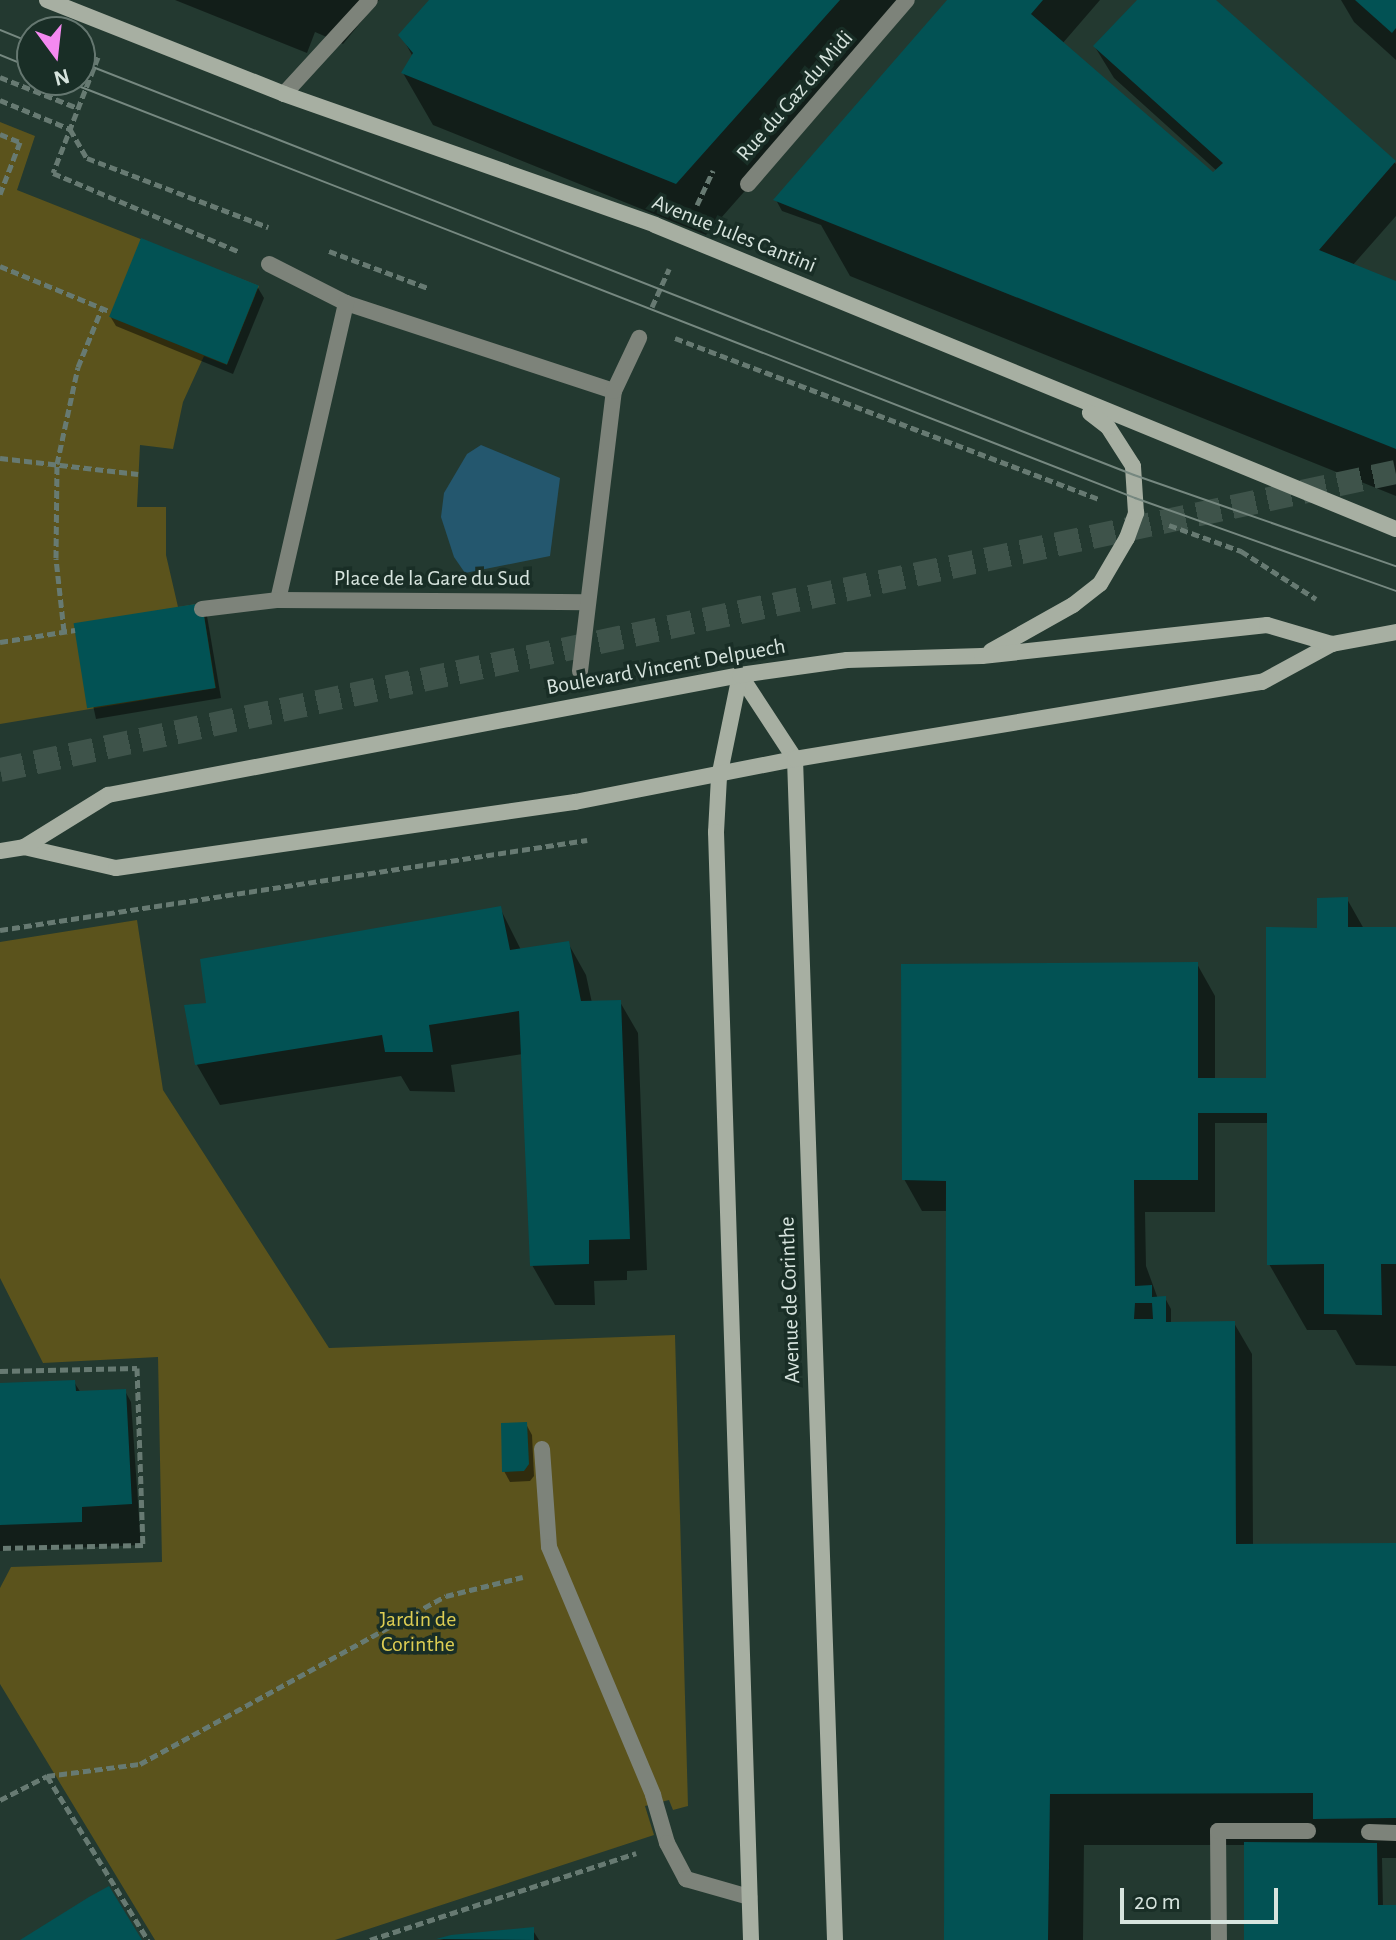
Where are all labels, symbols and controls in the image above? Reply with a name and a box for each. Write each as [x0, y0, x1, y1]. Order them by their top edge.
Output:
north arrow [16, 16, 96, 96]
street label: Rue du Gaz du Midi [731, 25, 859, 167]
text: N [51, 65, 72, 90]
street label: Avenue Jules Cantini [648, 189, 820, 279]
street label: Place de la Gare du Sud [334, 566, 530, 592]
street label: Boulevard Vincent Delpuech [544, 633, 788, 701]
street label: Avenue de Corinthe [774, 1216, 806, 1384]
park label: Jardin de Corinthe [380, 1606, 456, 1658]
scale bar [1124, 1872, 1282, 1922]
text: 20 m [1134, 1890, 1181, 1914]

